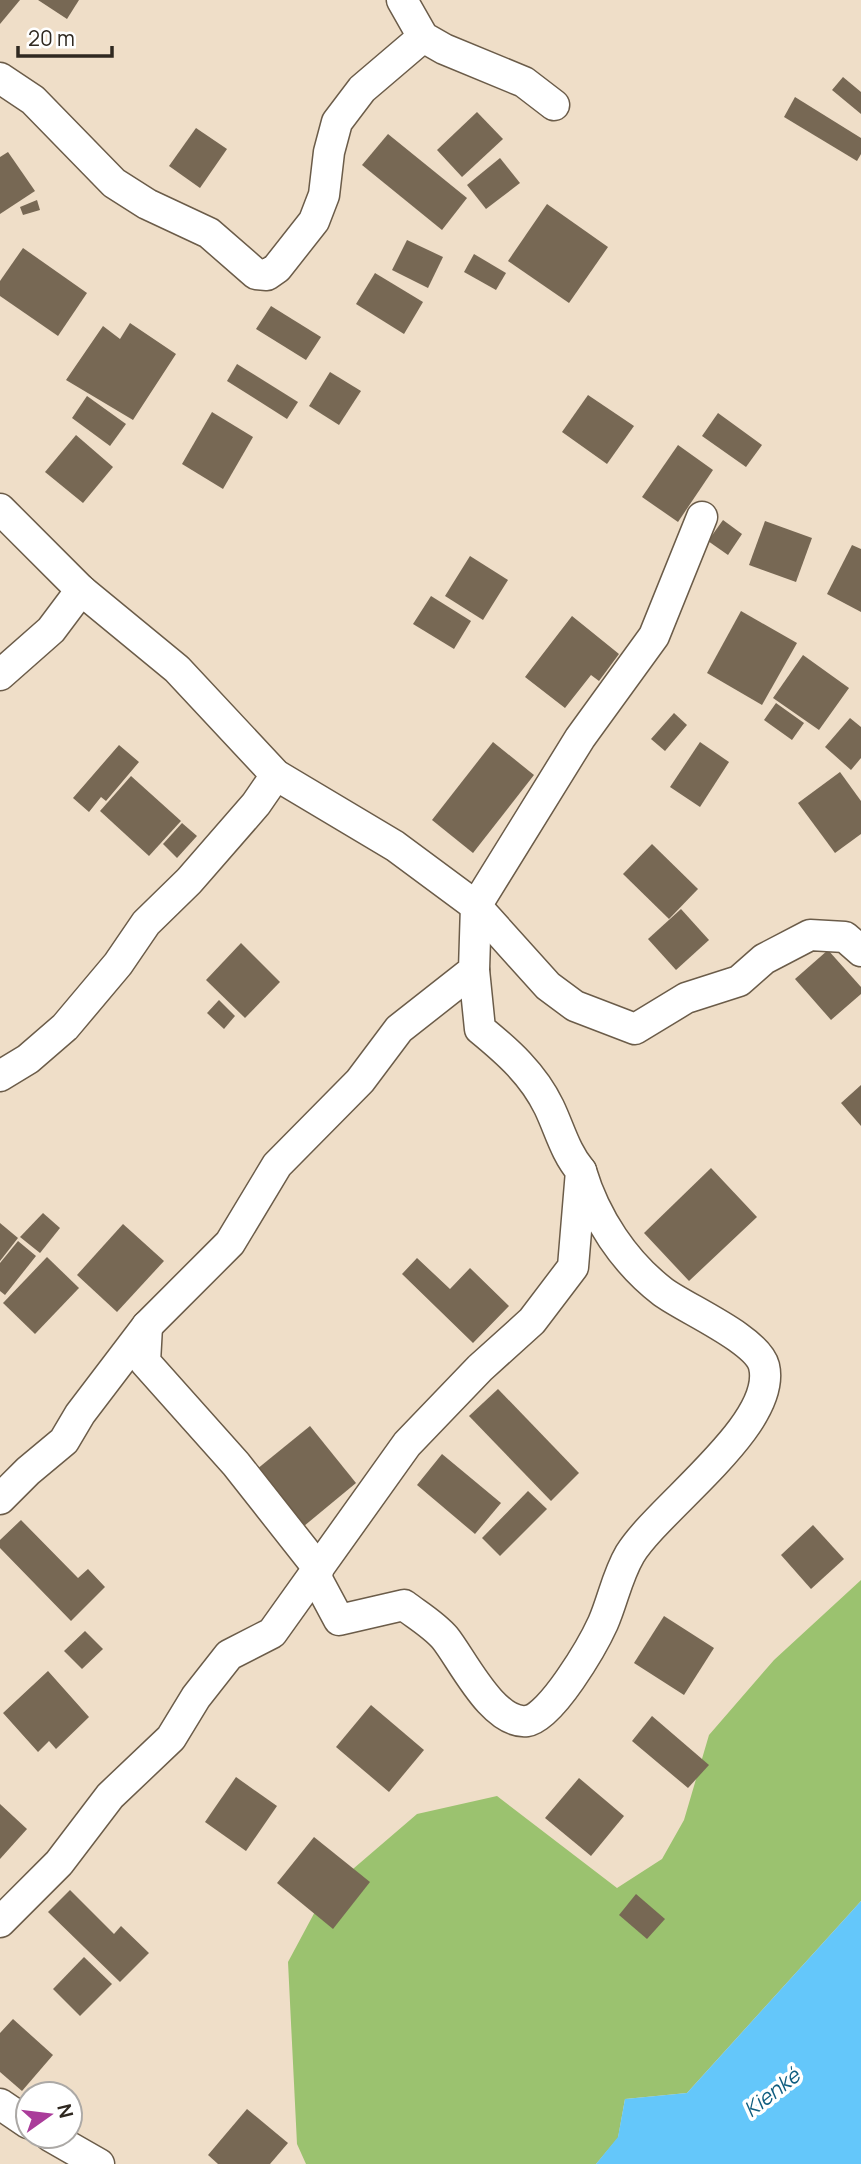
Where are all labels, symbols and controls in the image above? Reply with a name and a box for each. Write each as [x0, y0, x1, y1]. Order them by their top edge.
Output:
scale bar [18, 14, 112, 58]
text: 20 m [28, 24, 75, 52]
water label: Kienké [738, 2060, 807, 2123]
north arrow [14, 2080, 84, 2150]
text: N [51, 2101, 80, 2121]

